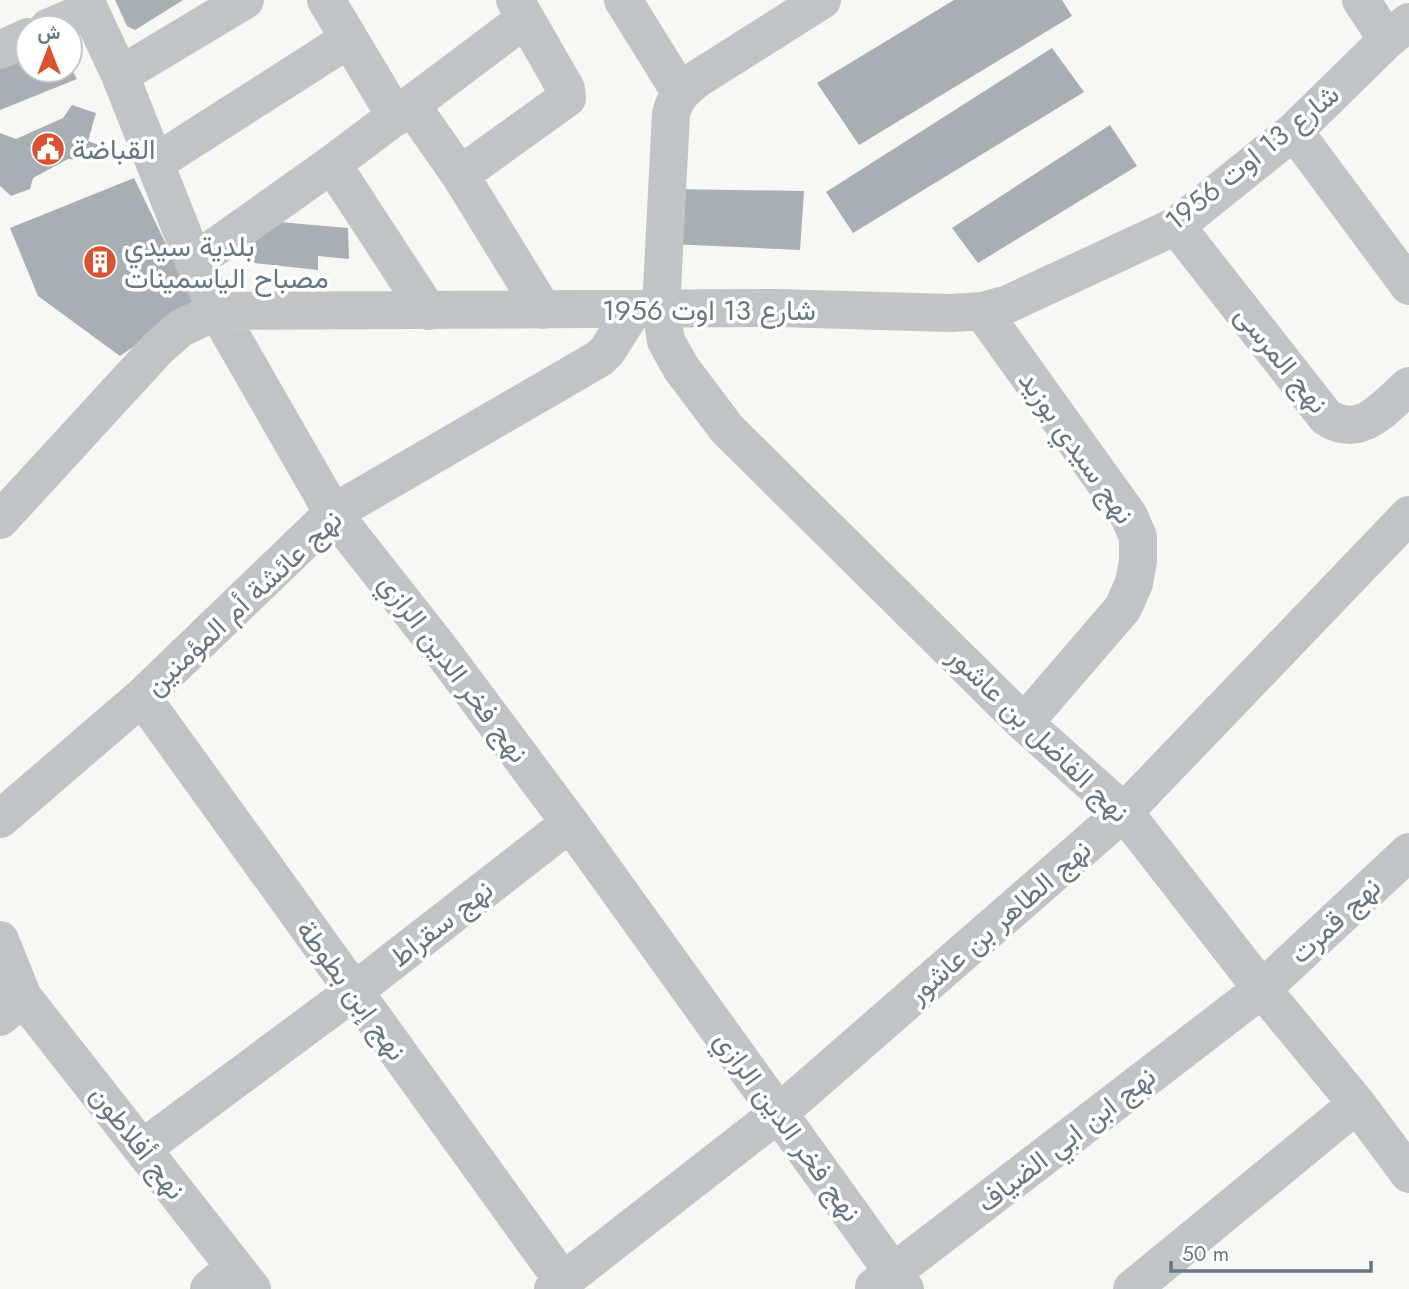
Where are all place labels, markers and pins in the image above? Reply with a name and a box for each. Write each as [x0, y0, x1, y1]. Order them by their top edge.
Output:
place label: القباضة [72, 129, 155, 170]
public building icon: القباضة [29, 130, 67, 168]
place label: بلدية سيدي مصباح الياسمينات [124, 226, 329, 299]
building icon: بلدية سيدي مصباح الياسمينات [81, 243, 119, 281]

